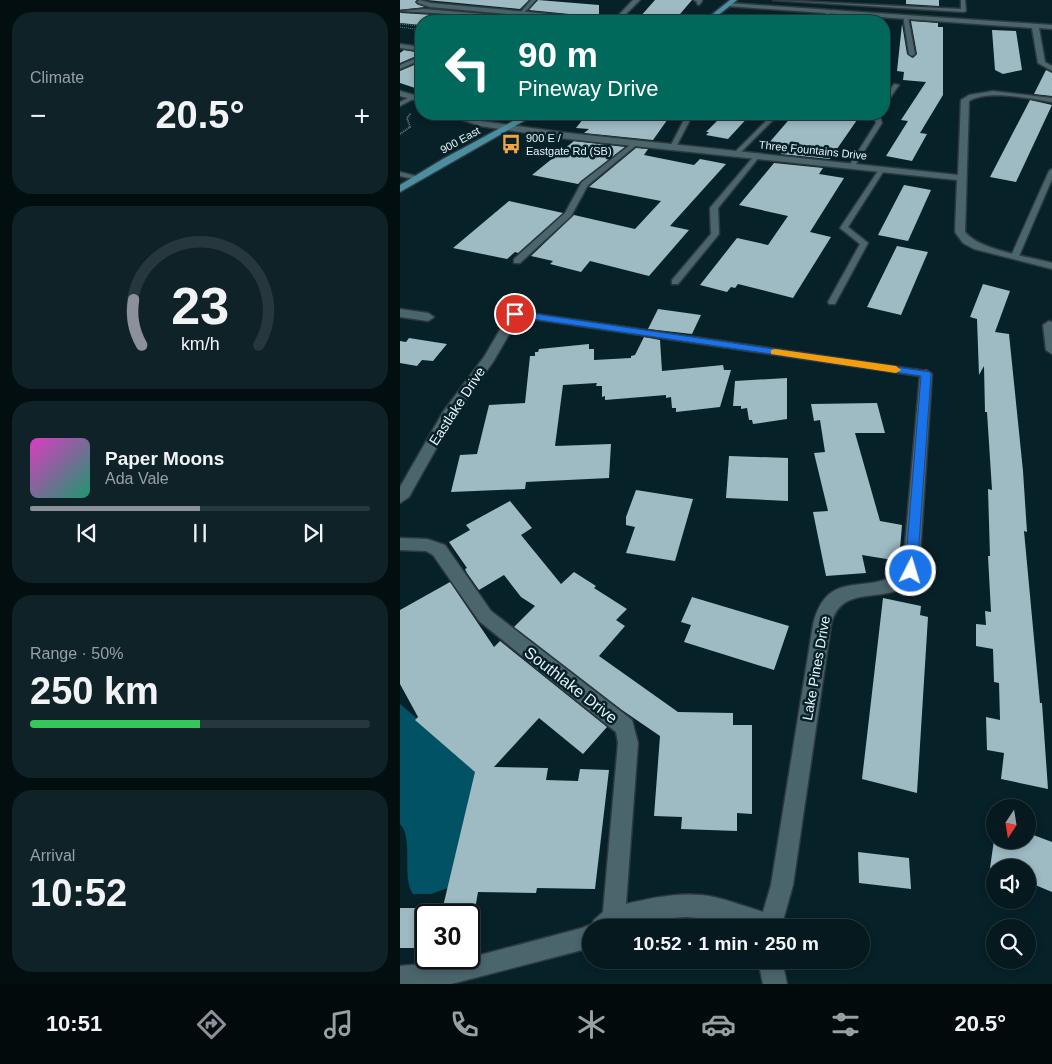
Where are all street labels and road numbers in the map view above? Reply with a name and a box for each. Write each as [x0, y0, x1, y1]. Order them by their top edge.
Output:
street label: 900 East [438, 124, 482, 156]
street label: Three Fountains Drive [758, 138, 868, 162]
street label: Eastlake Drive [426, 364, 488, 448]
street label: Lake Pines Drive [799, 614, 833, 721]
street label: Southlake Drive [521, 644, 621, 727]

